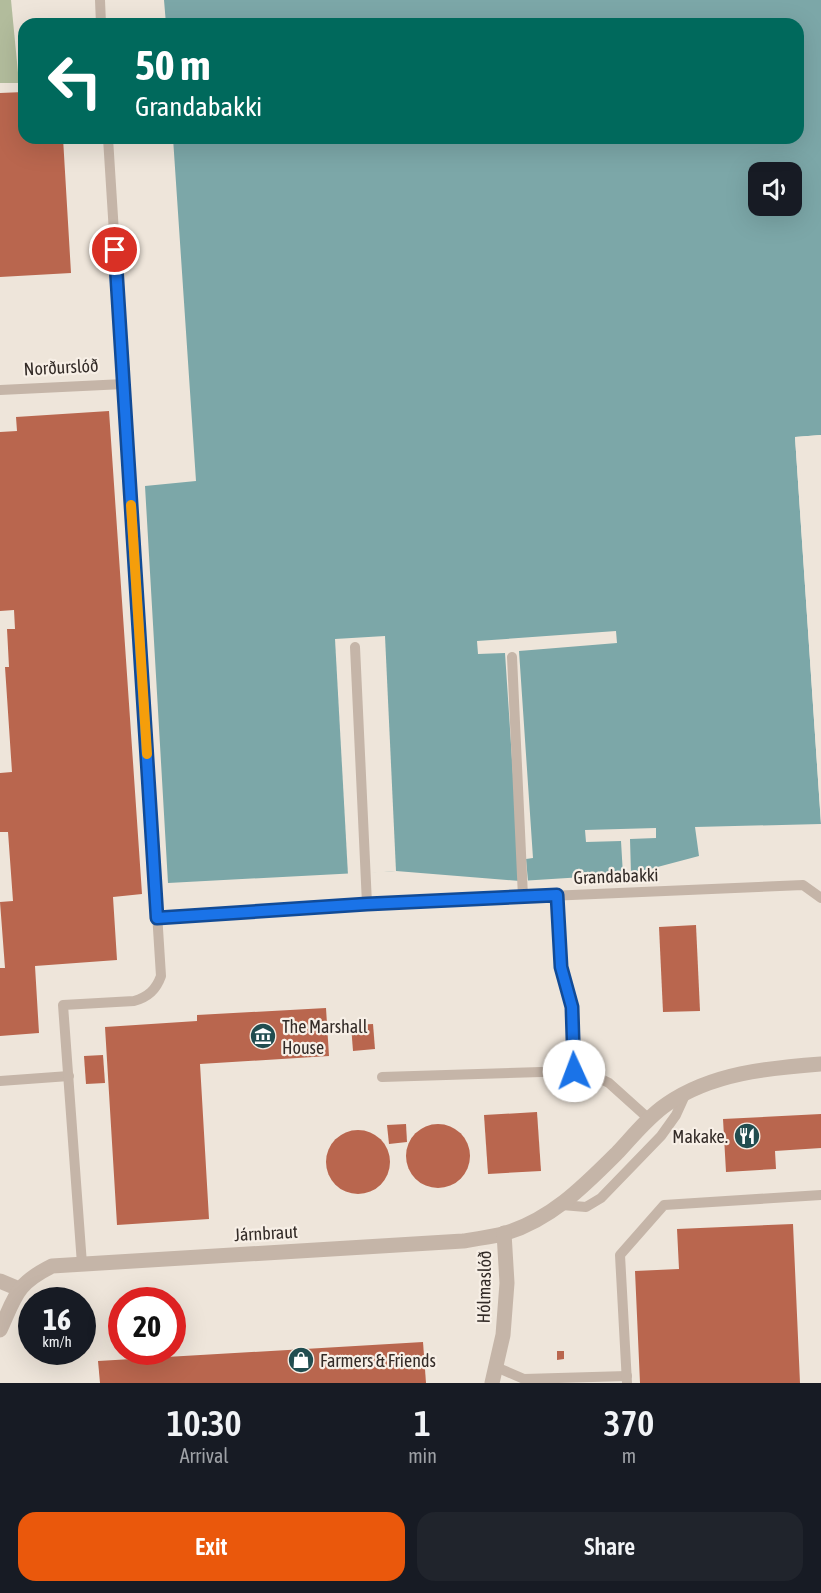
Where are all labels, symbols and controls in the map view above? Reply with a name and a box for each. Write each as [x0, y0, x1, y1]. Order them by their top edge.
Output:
text: 50 m [135, 41, 210, 89]
icon: left [36, 42, 114, 120]
text: Grandabakki [135, 91, 262, 122]
map controls [748, 162, 802, 216]
button: sound [748, 162, 802, 216]
pin [89, 224, 140, 275]
icon: arrive [98, 233, 131, 266]
street label: Norðurslóð [23, 355, 99, 379]
street label: Grandabakki [573, 864, 659, 888]
place label: The Marshall House [282, 1016, 368, 1058]
museum icon: The Marshall House [248, 1021, 278, 1051]
position arrow [542, 1039, 606, 1103]
restaurant icon: Makake. [732, 1121, 762, 1151]
place label: Makake. [672, 1126, 728, 1147]
street label: Járnbraut [234, 1221, 298, 1245]
street label: Hólmaslóð [473, 1250, 495, 1324]
speed limit sign: 20 [108, 1287, 186, 1365]
text: 16 [43, 1302, 71, 1336]
text: km/h [42, 1333, 72, 1350]
shop icon: Farmers & Friends [286, 1345, 316, 1375]
place label: Farmers & Friends [320, 1350, 436, 1371]
text: 10:30 [167, 1402, 241, 1444]
text: 1 [414, 1402, 431, 1444]
text: 370 [604, 1402, 654, 1444]
text: Arrival [180, 1444, 229, 1467]
text: min [408, 1444, 437, 1467]
text: m [622, 1444, 636, 1467]
button: Exit [18, 1512, 405, 1581]
button: Share [417, 1512, 803, 1581]

